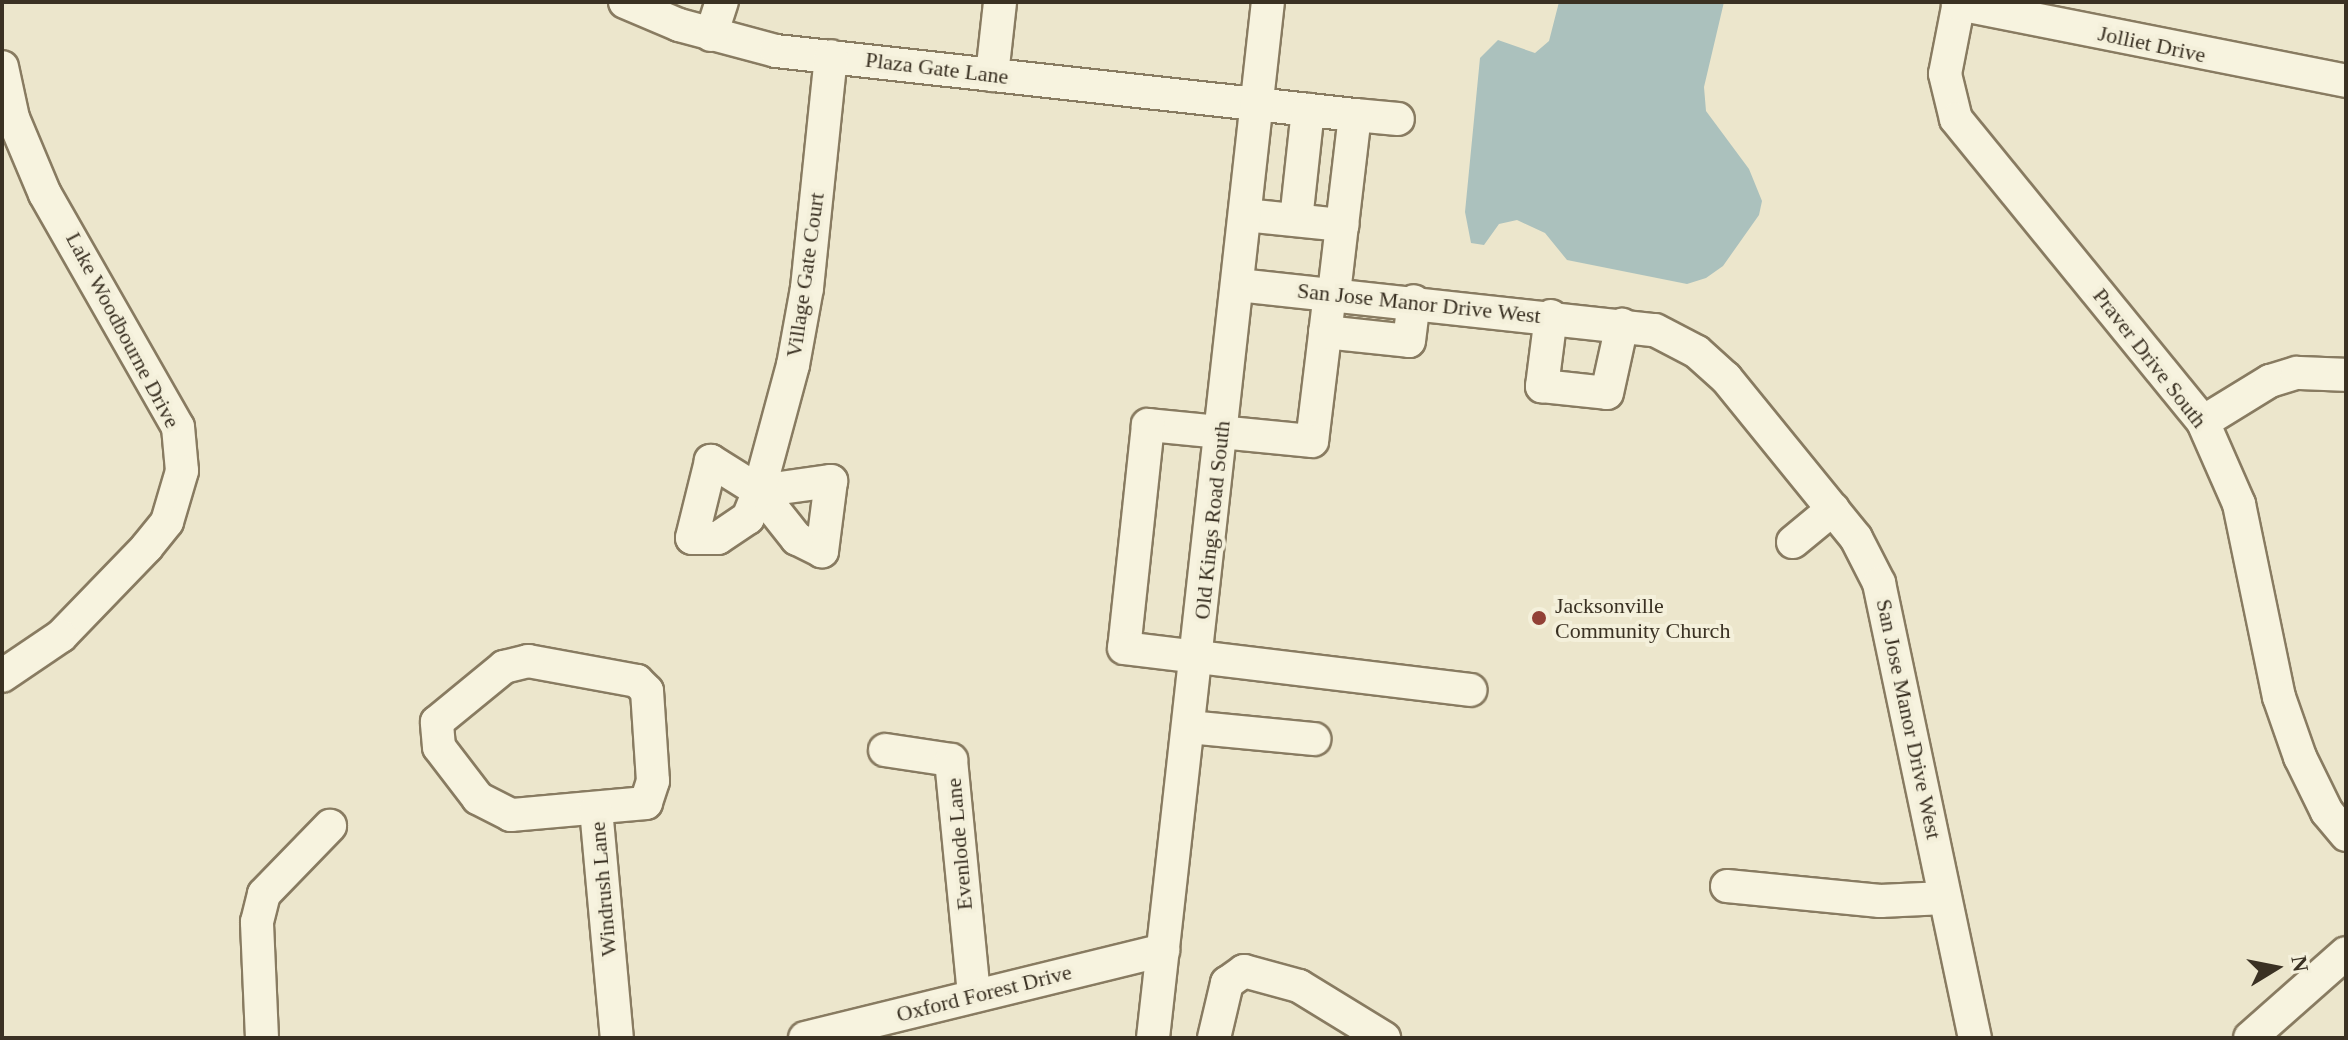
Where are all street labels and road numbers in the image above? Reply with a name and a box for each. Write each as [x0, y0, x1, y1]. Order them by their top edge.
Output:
street label: Jolliet Drive [2096, 20, 2208, 68]
street label: Plaza Gate Lane [864, 46, 1010, 90]
street label: Village Gate Court [780, 191, 830, 359]
street label: Lake Woodbourne Drive [60, 227, 186, 433]
street label: San Jose Manor Drive West [1296, 277, 1542, 329]
street label: Praver Drive South [2087, 283, 2213, 433]
street label: Old Kings Road South [1188, 419, 1236, 621]
street label: San Jose Manor Drive West [1871, 596, 1947, 842]
street label: Evenlode Lane [940, 777, 978, 911]
street label: Windrush Lane [584, 820, 622, 958]
street label: Oxford Forest Drive [894, 958, 1074, 1028]

